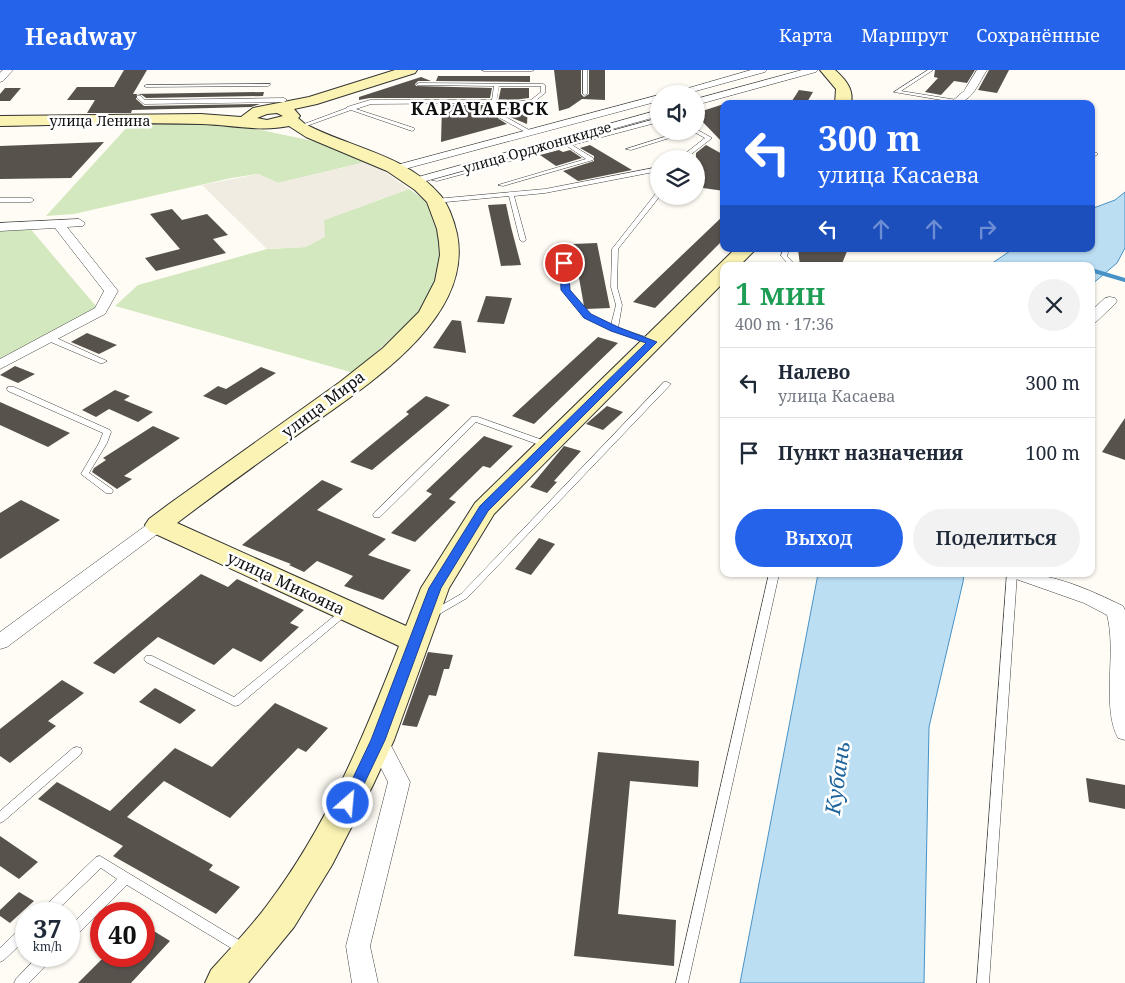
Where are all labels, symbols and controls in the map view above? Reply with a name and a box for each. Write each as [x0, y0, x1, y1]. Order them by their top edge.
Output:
text: Headway [25, 19, 137, 52]
text: Карта [779, 23, 833, 47]
text: Маршрут [861, 23, 948, 47]
text: Сохранённые [976, 23, 1100, 47]
map controls [650, 85, 705, 205]
button: sound [650, 85, 705, 140]
district label: КАРАЧАЕВСК [411, 96, 549, 120]
street label: улица Ленина [50, 111, 150, 130]
text: 300 m [818, 114, 921, 161]
street label: улица Орджоникидзе [461, 117, 613, 177]
icon: left [735, 120, 800, 185]
button: layers [650, 150, 705, 205]
text: улица Касаева [818, 159, 980, 189]
icon: left [814, 215, 842, 243]
icon: ahead [867, 215, 895, 243]
icon: ahead [920, 215, 948, 243]
icon: right [973, 215, 1001, 243]
pin [543, 242, 585, 284]
icon: arrive [550, 249, 578, 277]
text: 1 мин [735, 273, 825, 314]
button: close [1028, 279, 1080, 331]
text: 400 m · 17:36 [735, 313, 834, 335]
text: Налево [778, 359, 850, 385]
street label: улица Мира [277, 365, 369, 443]
icon: left [735, 369, 763, 397]
text: 300 m [1025, 370, 1080, 396]
text: улица Касаева [778, 385, 895, 407]
icon: arrive [735, 439, 763, 467]
text: Пункт назначения [778, 440, 963, 466]
text: 100 m [1025, 440, 1080, 466]
button: Выход [735, 509, 903, 567]
button: Поделиться [913, 509, 1080, 567]
street label: улица Микояна [224, 546, 348, 620]
water label: Кубань [818, 740, 856, 817]
position arrow [321, 776, 373, 828]
speed limit sign: 40 [90, 902, 155, 967]
text: 37 [33, 911, 62, 945]
text: km/h [33, 938, 62, 955]

